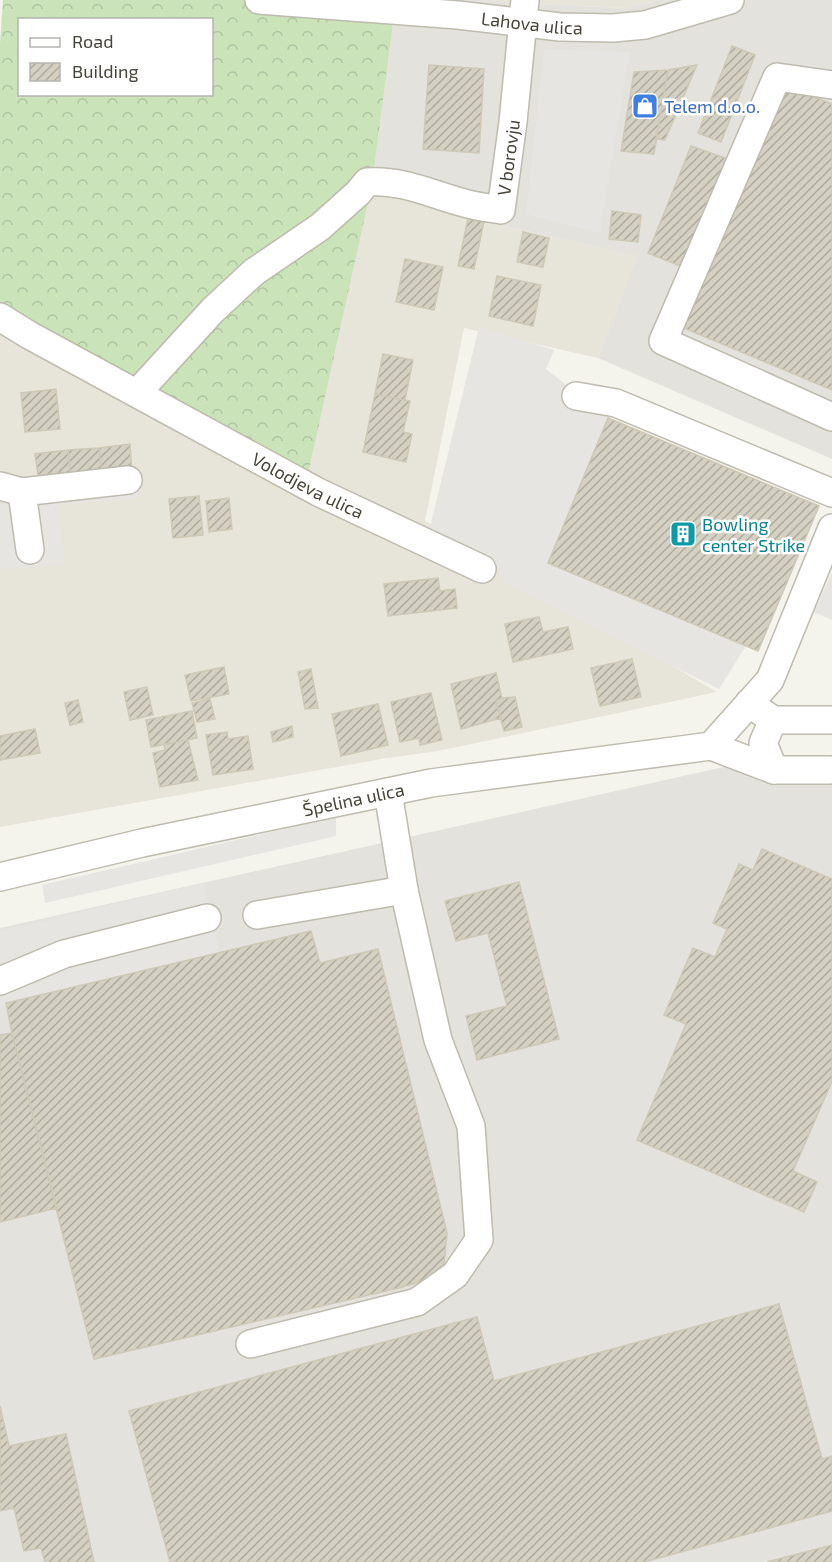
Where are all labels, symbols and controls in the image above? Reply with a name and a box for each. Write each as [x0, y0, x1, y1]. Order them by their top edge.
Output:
street label: Lahova ulica [480, 7, 583, 38]
legend [18, 18, 213, 96]
text: Road [72, 30, 113, 52]
text: Building [72, 60, 139, 82]
shop icon: Telem d.o.o. [630, 91, 660, 121]
place label: Telem d.o.o. [664, 95, 760, 117]
street label: V borovju [492, 118, 524, 197]
street label: Volodjeva ulica [248, 447, 367, 523]
place label: Bowling center Strike [702, 513, 805, 556]
building icon: Bowling center Strike [668, 519, 698, 549]
street label: Špelina ulica [301, 778, 406, 820]

